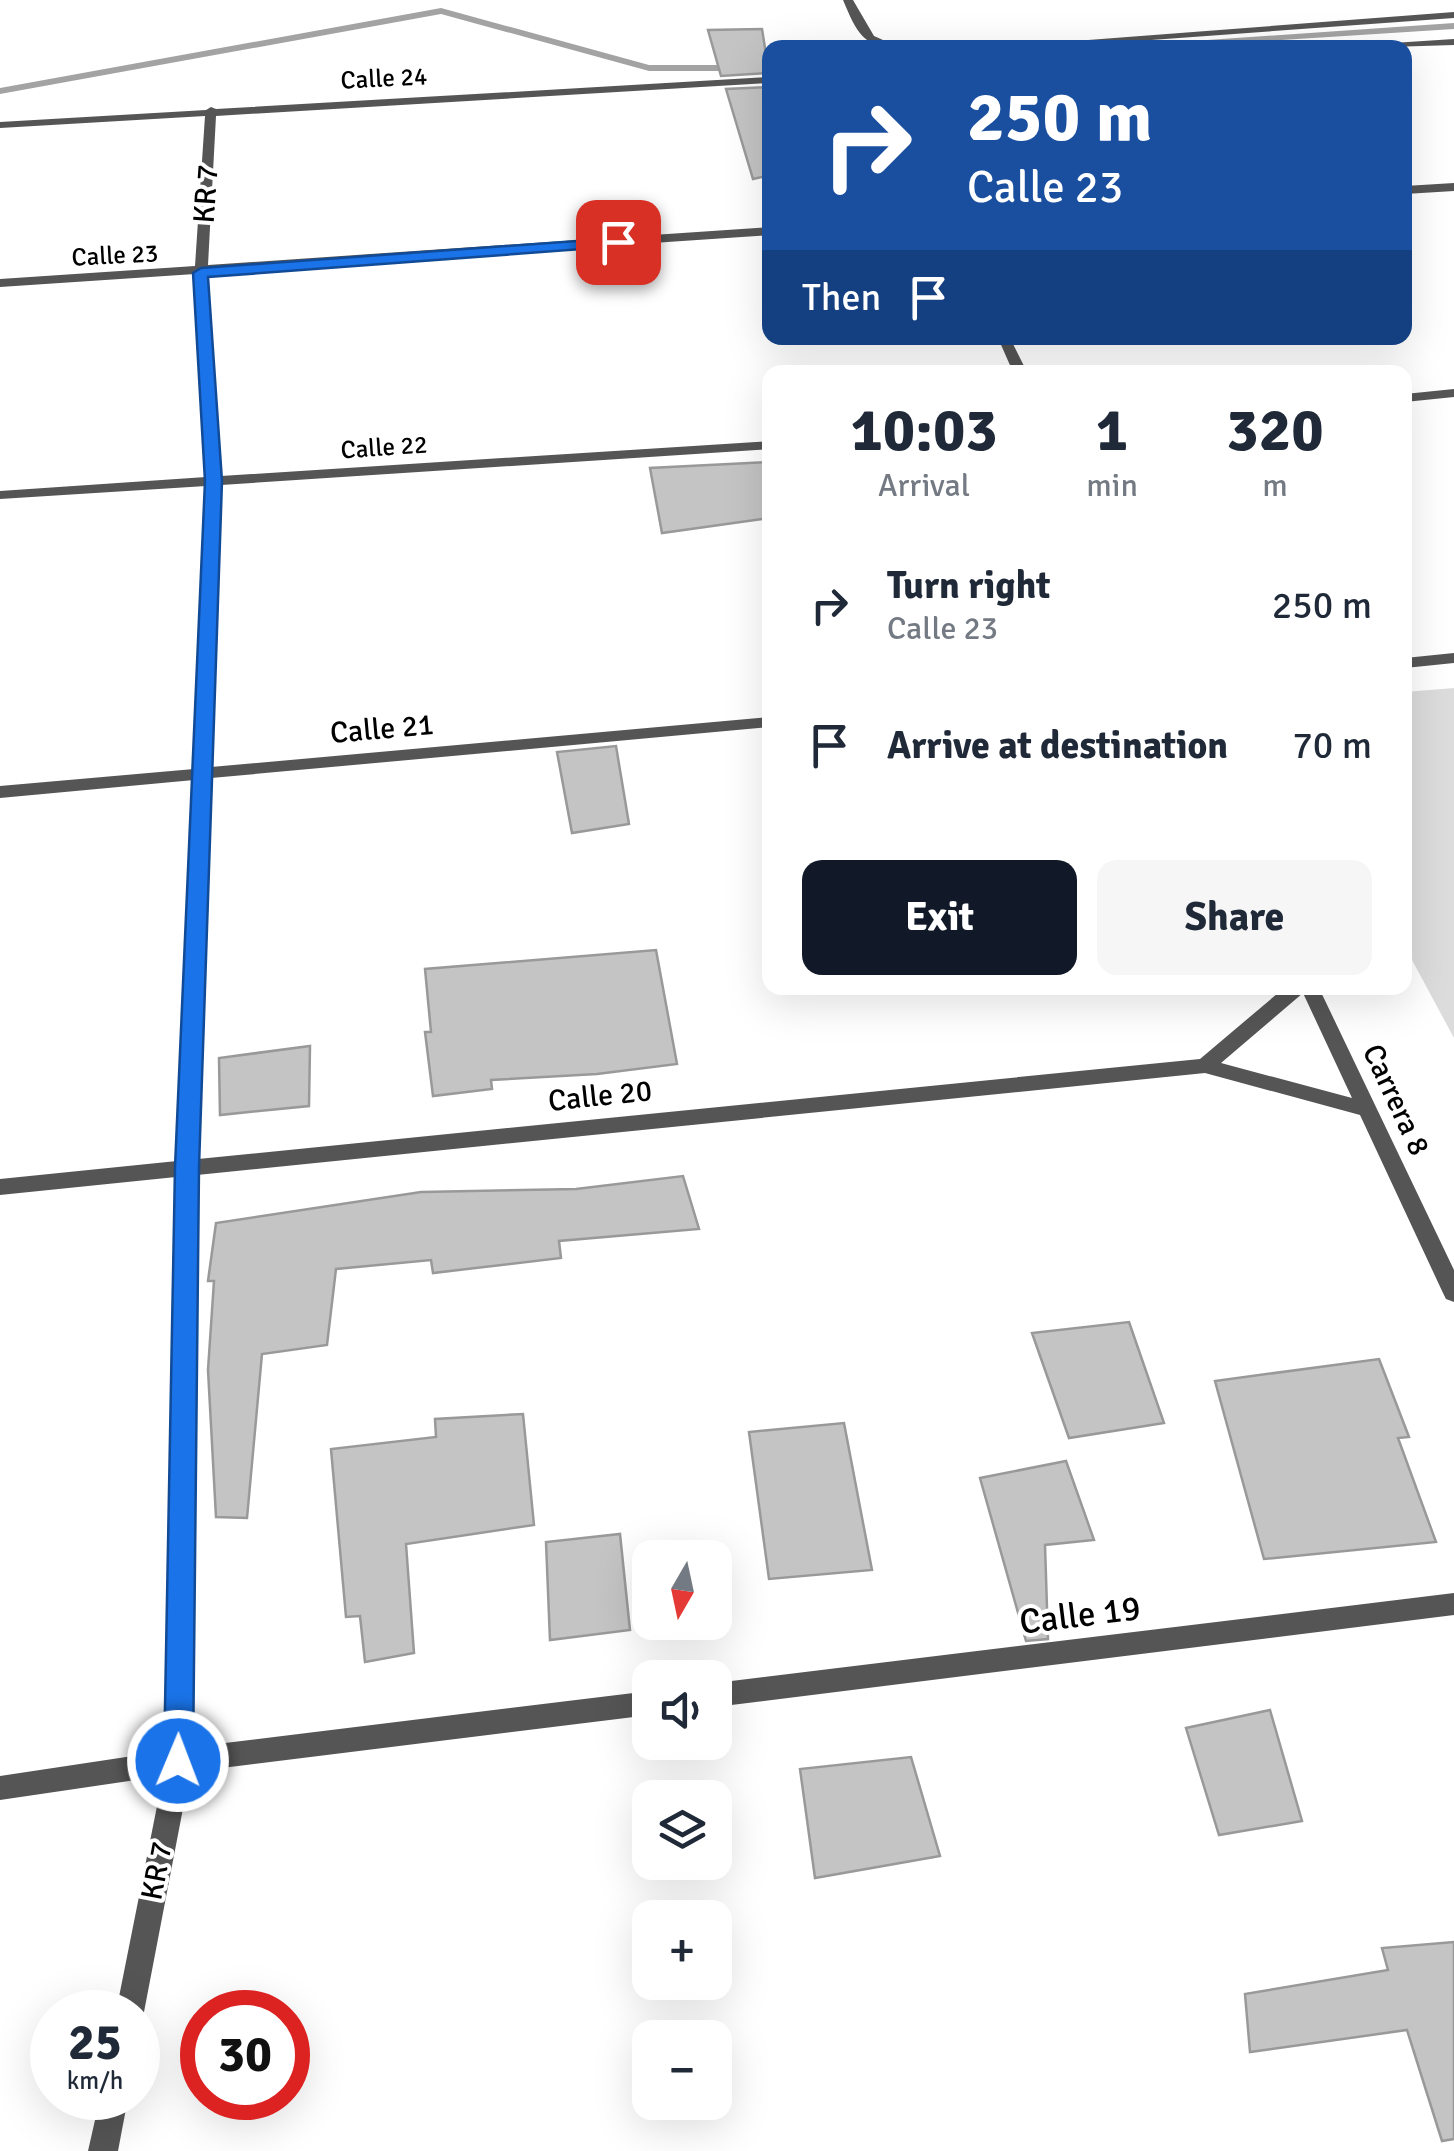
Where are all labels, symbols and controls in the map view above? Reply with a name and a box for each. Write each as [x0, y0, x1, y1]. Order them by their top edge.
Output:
street label: Calle 24 [340, 60, 428, 96]
text: 250 m [967, 74, 1152, 160]
icon: right [802, 80, 932, 210]
text: Calle 23 [967, 160, 1123, 215]
street label: KR 7 [185, 163, 227, 225]
pin [576, 200, 661, 285]
icon: arrive [591, 215, 646, 270]
street label: Calle 23 [71, 237, 159, 273]
icon: arrive [901, 270, 956, 325]
text: Then [802, 274, 881, 321]
text: 10:03 [850, 394, 998, 468]
text: 1 [1096, 394, 1128, 468]
text: 320 [1226, 394, 1324, 468]
street label: Calle 22 [340, 429, 428, 465]
text: Arrival [878, 466, 970, 505]
text: min [1086, 466, 1138, 505]
text: m [1262, 466, 1288, 505]
text: Turn right [887, 562, 1051, 609]
icon: right [802, 578, 857, 633]
text: 250 m [1272, 582, 1372, 629]
text: Calle 23 [887, 609, 998, 648]
street label: Calle 21 [329, 706, 435, 752]
icon: arrive [802, 718, 857, 773]
text: Arrive at destination [887, 722, 1228, 769]
text: 70 m [1292, 722, 1372, 769]
button: Exit [802, 860, 1077, 975]
button: Share [1097, 860, 1372, 975]
street label: Carrera 8 [1354, 1038, 1438, 1162]
street label: Calle 20 [546, 1072, 654, 1120]
north arrow [632, 1540, 732, 1640]
map controls [632, 1540, 732, 2120]
street label: Calle 19 [1017, 1586, 1143, 1644]
button: sound [632, 1660, 732, 1760]
position arrow [126, 1709, 230, 1813]
button: layers [632, 1780, 732, 1880]
street label: KR 7 [133, 1839, 181, 1903]
button: + [632, 1900, 732, 2000]
speed limit sign: 30 [180, 1990, 310, 2120]
text: 25 [68, 2012, 122, 2074]
button: − [632, 2020, 732, 2120]
text: km/h [67, 2065, 123, 2096]

